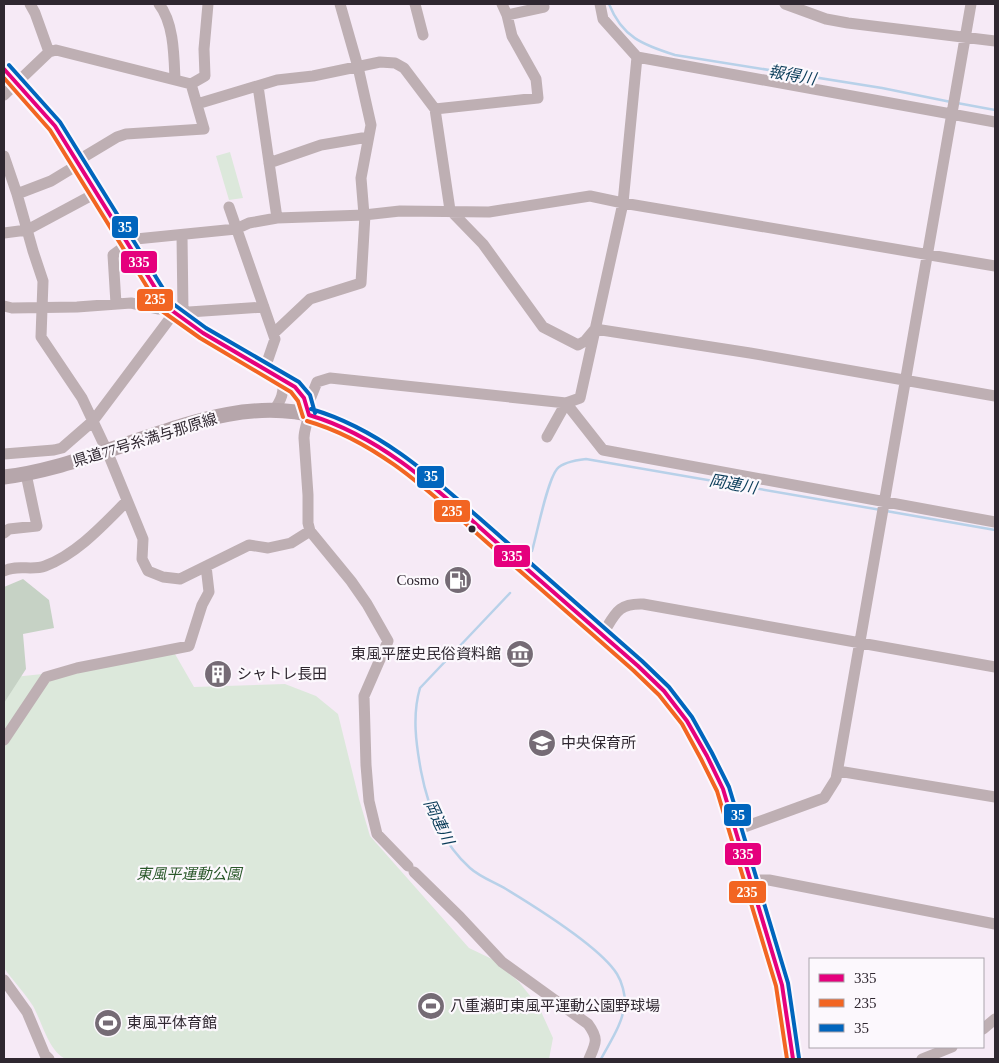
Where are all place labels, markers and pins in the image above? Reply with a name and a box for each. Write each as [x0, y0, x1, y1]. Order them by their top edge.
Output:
unlabelled marker [467, 524, 477, 534]
fuel station icon: Cosmo [443, 565, 473, 595]
place label: Cosmo [396, 572, 439, 588]
museum icon: 東風平歴史民俗資料館 [505, 639, 535, 669]
place label: 東風平歴史民俗資料館 [351, 645, 501, 662]
building icon: シャトレ長田 [203, 659, 233, 689]
place label: シャトレ長田 [237, 666, 327, 682]
school or university icon: 中央保育所 [527, 728, 557, 758]
place label: 中央保育所 [561, 735, 636, 751]
sports icon: 八重瀬町東風平運動公園野球場 [416, 991, 446, 1021]
place label: 八重瀬町東風平運動公園野球場 [450, 998, 660, 1014]
sports icon: 東風平体育館 [93, 1008, 123, 1038]
place label: 東風平体育館 [127, 1015, 217, 1031]

